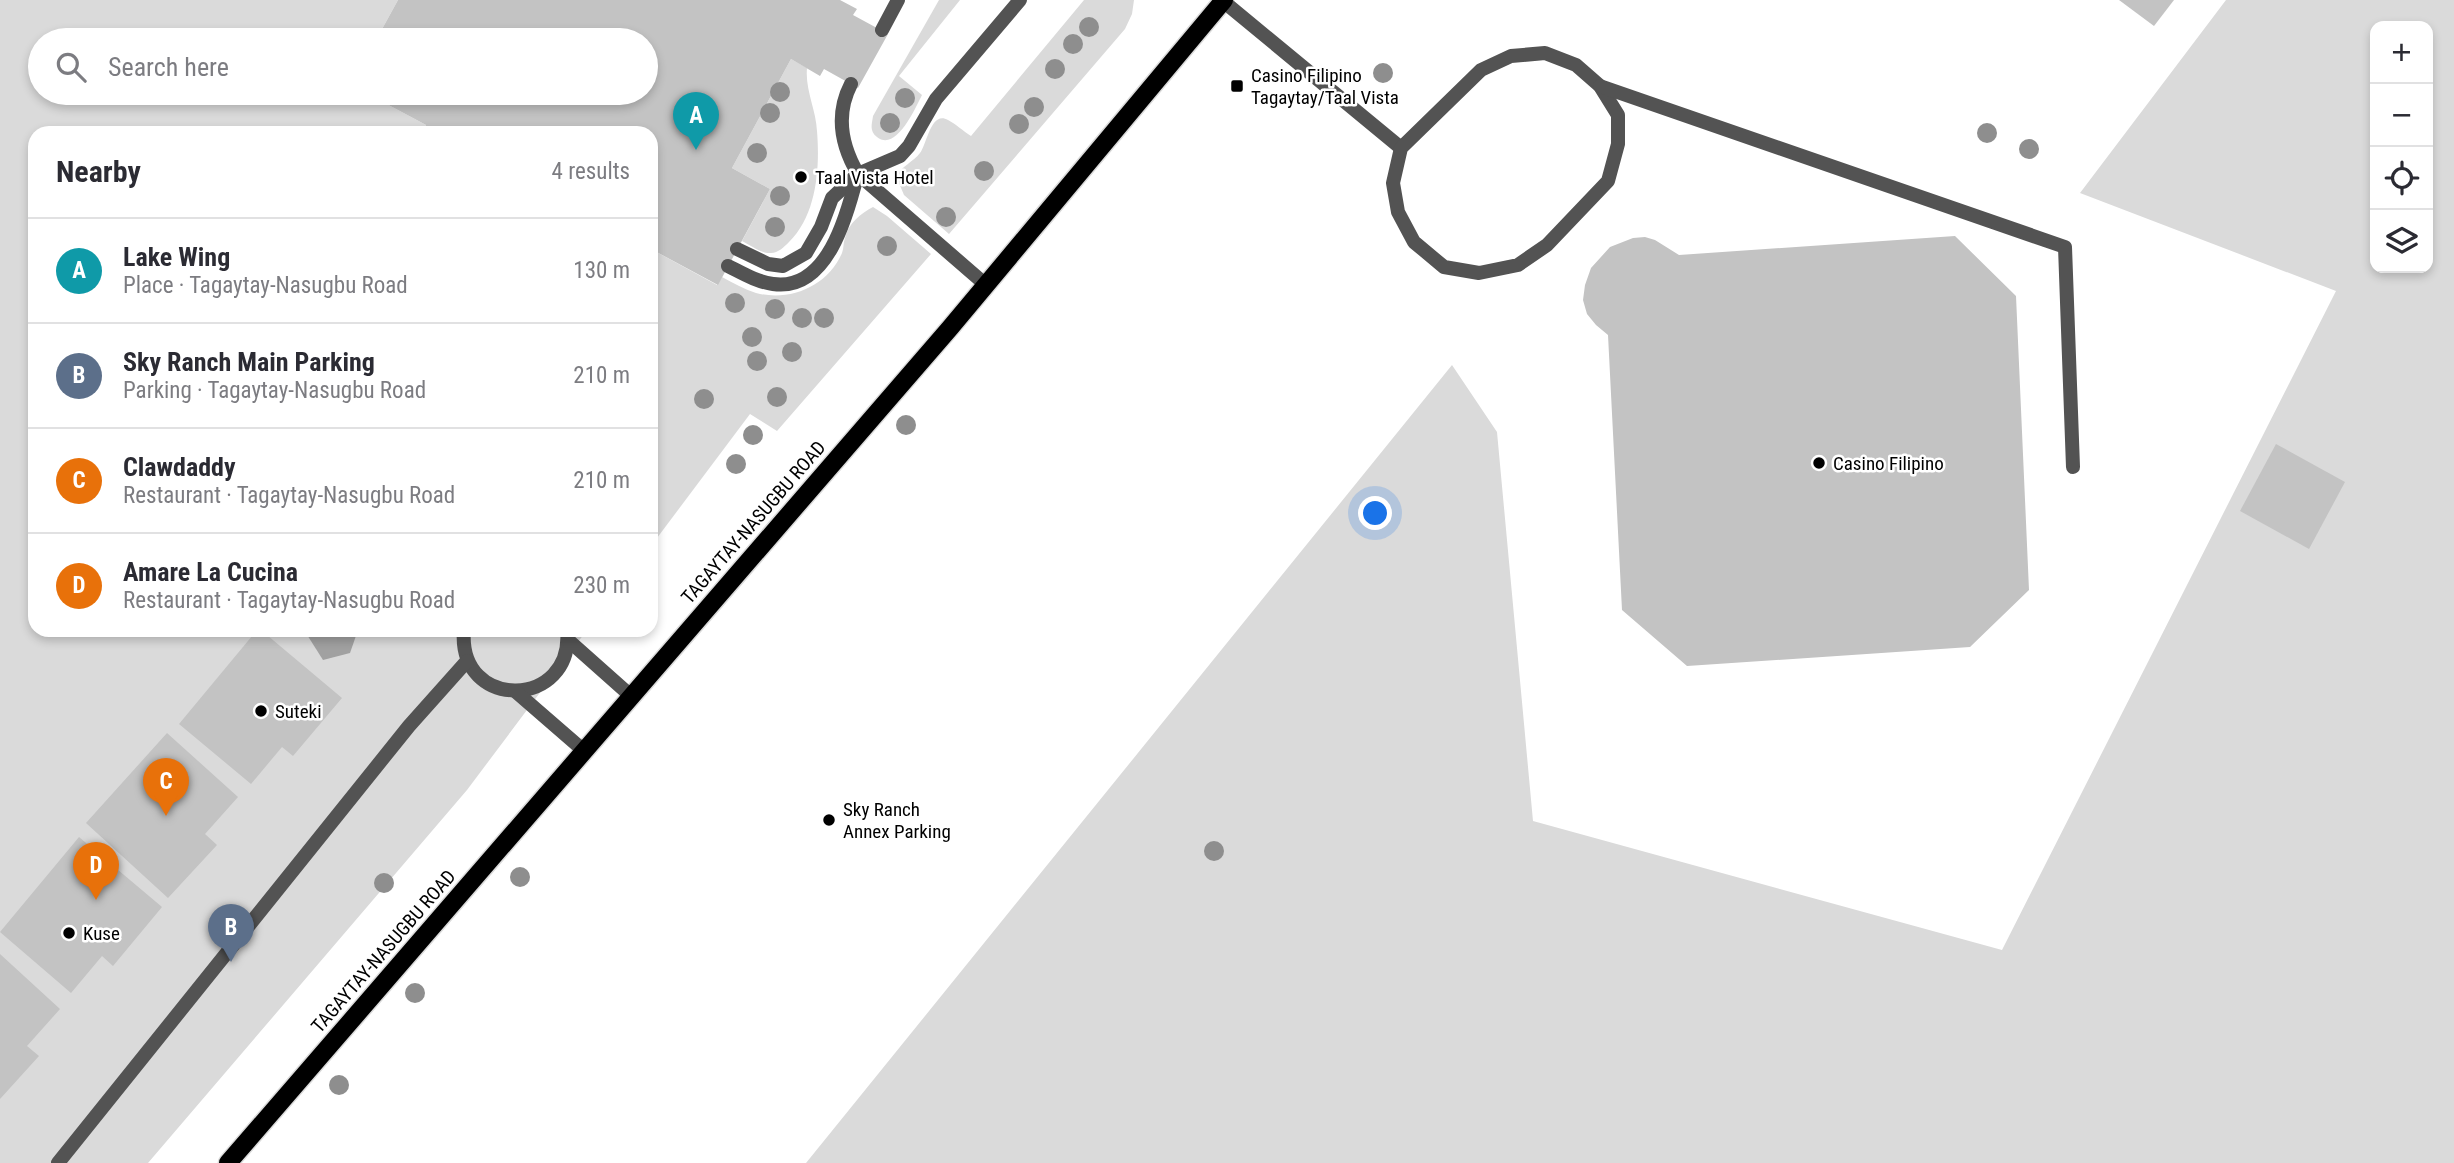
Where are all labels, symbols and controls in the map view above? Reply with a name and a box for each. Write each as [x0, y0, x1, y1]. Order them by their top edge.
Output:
map controls [2370, 21, 2433, 273]
button: + [2370, 21, 2433, 84]
search box [28, 28, 658, 105]
icon: search [52, 48, 90, 86]
text: Search here [108, 52, 229, 82]
place label: Casino Filipino Tagaytay/Taal Vista [1251, 64, 1399, 109]
marker: Casino Filipino Tagaytay/Taal Vista [1229, 78, 1245, 94]
button: − [2370, 84, 2433, 147]
pin: A [673, 92, 719, 150]
button: locate [2370, 147, 2433, 210]
text: Nearby [56, 154, 141, 189]
text: 4 results [552, 158, 630, 185]
place label: Taal Vista Hotel [815, 166, 934, 189]
marker: Taal Vista Hotel [793, 169, 809, 185]
button: layers [2370, 210, 2433, 273]
text: Lake Wing [123, 242, 230, 272]
text: A [72, 257, 86, 284]
text: 130 m [573, 257, 630, 284]
text: Place · Tagaytay-Nasugbu Road [123, 272, 408, 299]
text: Sky Ranch Main Parking [123, 347, 375, 377]
text: B [73, 362, 85, 389]
text: 210 m [573, 362, 630, 389]
text: Parking · Tagaytay-Nasugbu Road [123, 377, 426, 404]
street label: TAGAYTAY-NASUGBU ROAD [676, 436, 830, 608]
text: Clawdaddy [123, 452, 236, 482]
place label: Casino Filipino [1833, 452, 1944, 475]
marker: Casino Filipino [1811, 455, 1827, 471]
text: C [72, 467, 86, 494]
text: 210 m [573, 467, 630, 494]
text: Restaurant · Tagaytay-Nasugbu Road [123, 482, 455, 509]
your location [1358, 496, 1392, 530]
text: Amare La Cucina [123, 557, 298, 587]
text: D [73, 572, 86, 599]
text: 230 m [573, 572, 630, 599]
text: Restaurant · Tagaytay-Nasugbu Road [123, 587, 455, 614]
place label: Suteki [275, 700, 322, 723]
marker: Suteki [253, 703, 269, 719]
pin: C [143, 758, 189, 816]
place label: Sky Ranch Annex Parking [843, 798, 951, 843]
marker: Sky Ranch Annex Parking [821, 812, 837, 828]
pin: D [73, 842, 119, 900]
street label: TAGAYTAY-NASUGBU ROAD [306, 865, 460, 1037]
pin: B [208, 904, 254, 962]
place label: Kuse [83, 922, 120, 945]
marker: Kuse [61, 925, 77, 941]

